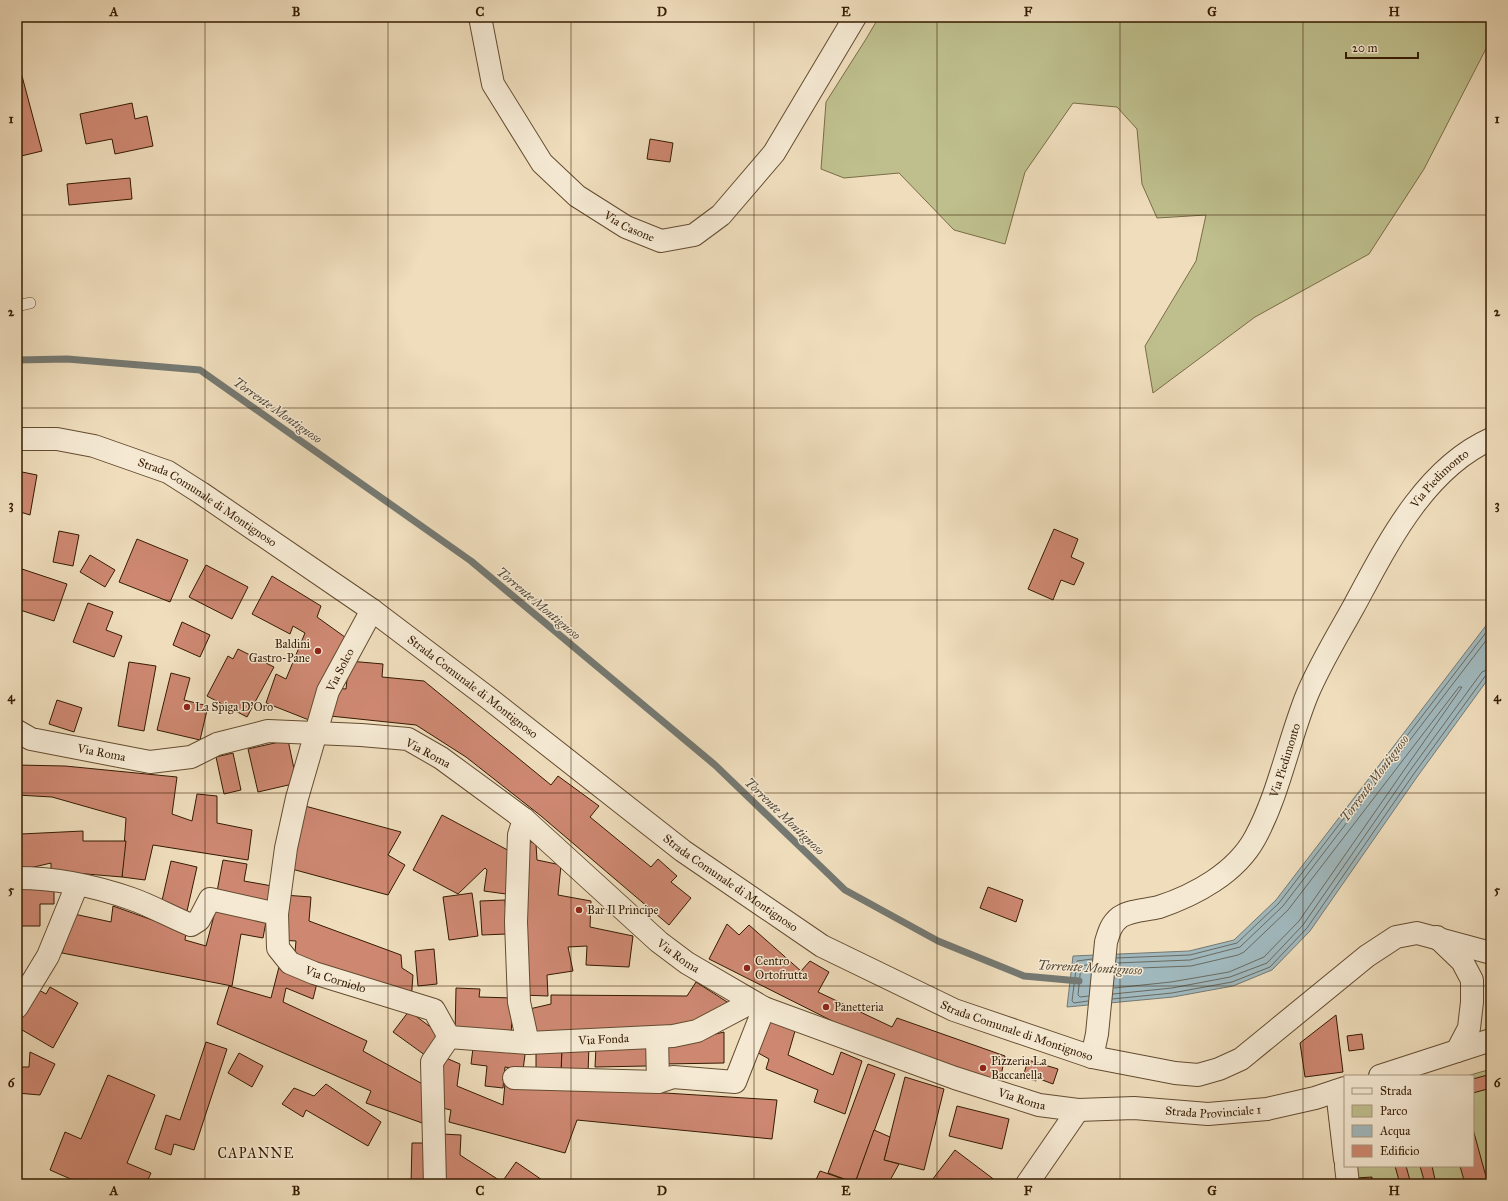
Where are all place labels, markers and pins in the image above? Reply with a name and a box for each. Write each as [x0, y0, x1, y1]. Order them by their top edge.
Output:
place label: Baldini Gastro-Pane [249, 637, 311, 665]
marker: Baldini Gastro-Pane [313, 646, 323, 656]
place label: La Spiga D'Oro [195, 700, 273, 715]
marker: La Spiga D'Oro [182, 702, 192, 712]
place label: Bar Il Principe [587, 903, 659, 917]
marker: Bar Il Principe [574, 905, 584, 915]
place label: Centro Ortofrutta [755, 954, 808, 982]
marker: Centro Ortofrutta [742, 963, 752, 973]
place label: Panetteria [834, 1000, 885, 1014]
marker: Panetteria [821, 1002, 831, 1012]
place label: Pizzeria La Baccanella [991, 1054, 1048, 1082]
marker: Pizzeria La Baccanella [978, 1063, 988, 1073]

